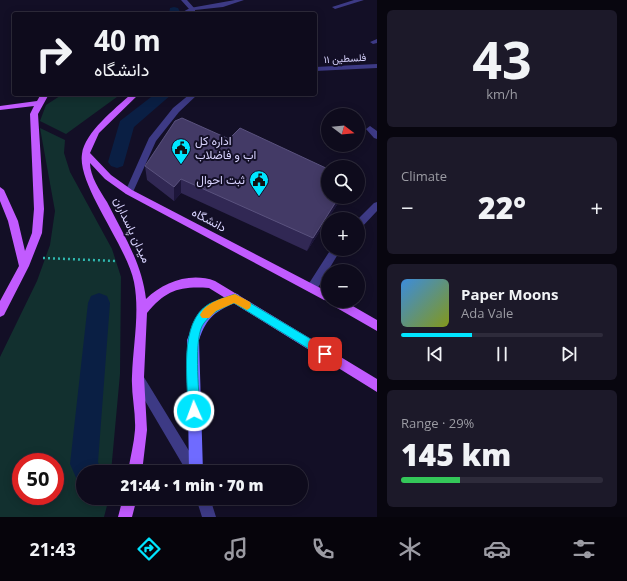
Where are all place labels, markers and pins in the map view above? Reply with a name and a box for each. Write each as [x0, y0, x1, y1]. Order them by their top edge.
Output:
place label: اداره کل اب و فاضلاب [195, 132, 256, 163]
public building icon: اداره کل اب و فاضلاب [170, 137, 192, 165]
public building icon: ثبت احوال [248, 169, 270, 197]
place label: ثبت احوال [196, 171, 245, 188]
pin [308, 337, 342, 371]

